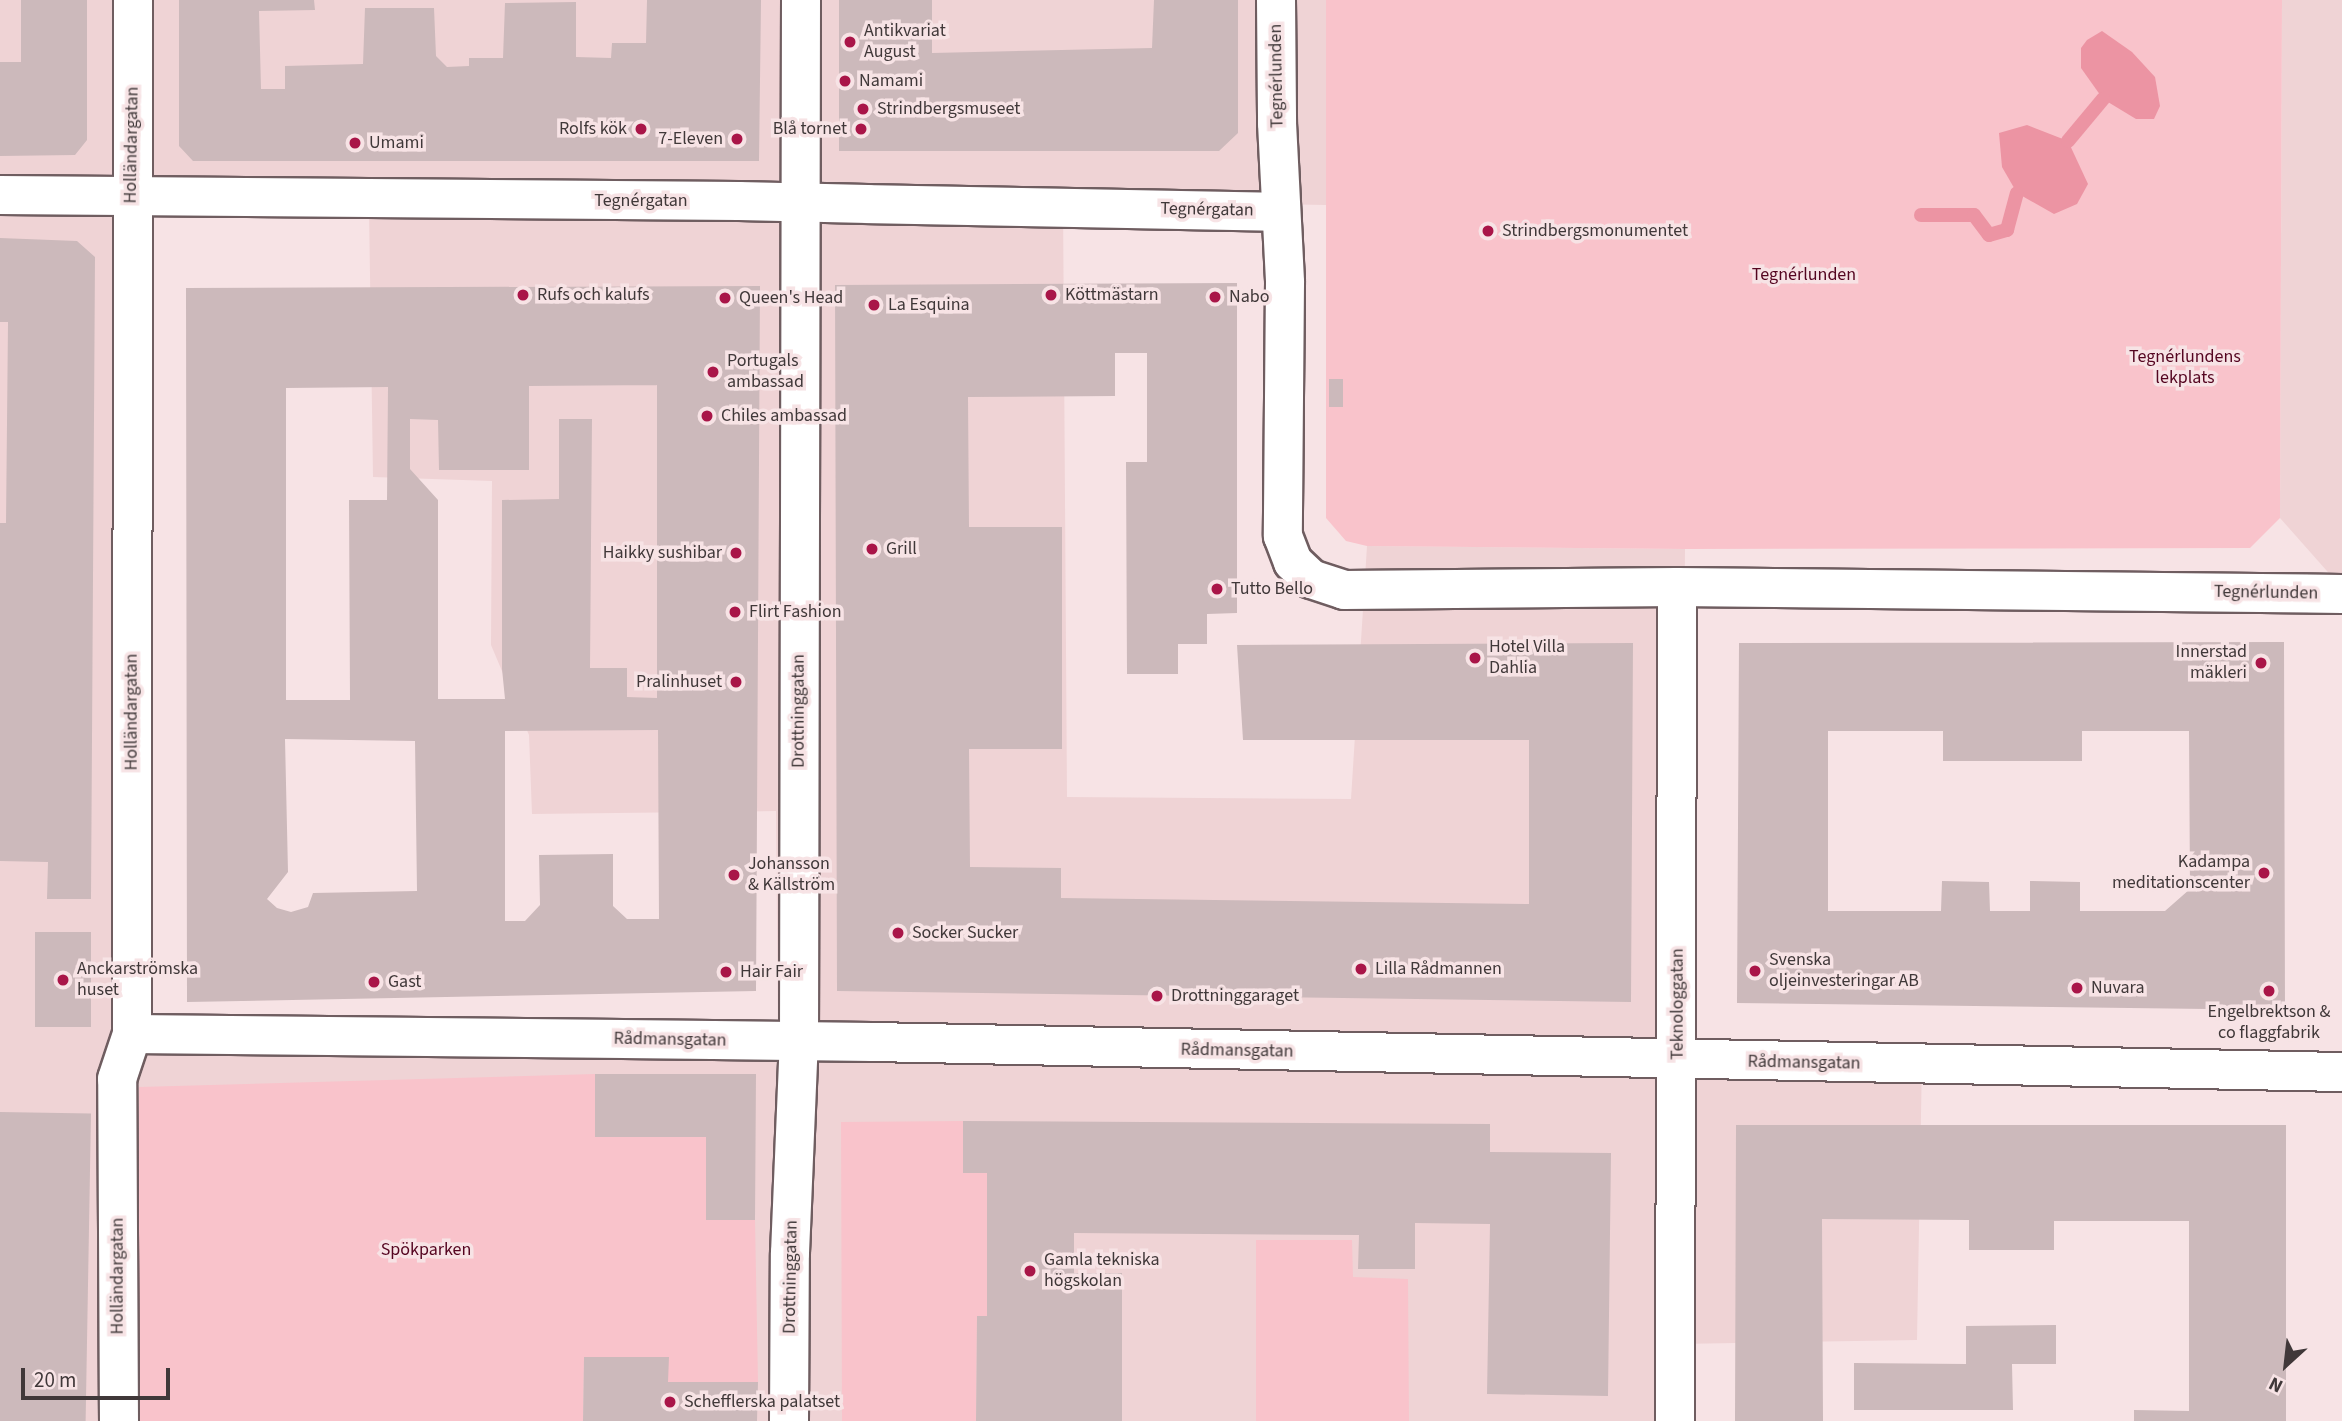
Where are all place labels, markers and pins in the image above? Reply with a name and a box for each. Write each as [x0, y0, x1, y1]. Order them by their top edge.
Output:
place label: Antikvariat August [864, 21, 946, 64]
marker: Antikvariat August [842, 34, 858, 50]
place label: Namami [859, 70, 923, 92]
marker: Namami [837, 73, 853, 89]
place label: Strindbergsmuseet [877, 98, 1020, 120]
marker: Strindbergsmuseet [855, 101, 871, 117]
place label: Rolfs kök [559, 118, 627, 140]
place label: Blå tornet [773, 118, 847, 140]
marker: Rolfs kök [633, 121, 649, 137]
marker: Blå tornet [853, 121, 869, 137]
place label: 7-Eleven [658, 128, 723, 150]
marker: 7-Eleven [729, 131, 745, 147]
place label: Umami [369, 132, 424, 154]
marker: Umami [347, 135, 363, 151]
place label: Strindbergsmonumentet [1502, 220, 1688, 242]
marker: Strindbergsmonumentet [1480, 223, 1496, 239]
place label: Rufs och kalufs [537, 284, 650, 306]
place label: Köttmästarn [1065, 284, 1159, 306]
place label: Nabo [1229, 286, 1269, 308]
marker: Rufs och kalufs [515, 287, 531, 303]
place label: Queen's Head [739, 287, 843, 309]
marker: Köttmästarn [1043, 287, 1059, 303]
marker: Nabo [1207, 289, 1223, 305]
marker: Queen's Head [717, 290, 733, 306]
place label: La Esquina [888, 294, 970, 316]
marker: La Esquina [866, 297, 882, 313]
place label: Portugals ambassad [727, 351, 804, 394]
marker: Portugals ambassad [705, 364, 721, 380]
place label: Chiles ambassad [721, 405, 847, 427]
marker: Chiles ambassad [699, 408, 715, 424]
place label: Grill [886, 538, 917, 560]
marker: Grill [864, 541, 880, 557]
place label: Haikky sushibar [603, 542, 722, 564]
marker: Haikky sushibar [728, 545, 744, 561]
place label: Tutto Bello [1231, 578, 1313, 600]
marker: Tutto Bello [1209, 581, 1225, 597]
place label: Flirt Fashion [749, 601, 842, 623]
marker: Flirt Fashion [727, 604, 743, 620]
place label: Hotel Villa Dahlia [1489, 637, 1565, 680]
place label: Innerstad mäkleri [2176, 642, 2247, 684]
marker: Hotel Villa Dahlia [1467, 650, 1483, 666]
marker: Innerstad mäkleri [2253, 655, 2269, 671]
place label: Pralinhuset [636, 671, 722, 693]
marker: Pralinhuset [728, 674, 744, 690]
place label: Kadampa meditationscenter [2112, 852, 2250, 894]
place label: Johansson & Källström [748, 854, 835, 896]
marker: Kadampa meditationscenter [2256, 865, 2272, 881]
marker: Johansson & Källström [726, 867, 742, 883]
place label: Socker Sucker [912, 922, 1018, 944]
marker: Socker Sucker [890, 925, 906, 941]
place label: Svenska oljeinvesteringar AB [1769, 950, 1919, 992]
place label: Lilla Rådmannen [1375, 958, 1502, 980]
place label: Anckarströmska huset [77, 959, 198, 1002]
place label: Hair Fair [740, 961, 803, 983]
marker: Lilla Rådmannen [1353, 961, 1369, 977]
marker: Svenska oljeinvesteringar AB [1747, 963, 1763, 979]
marker: Hair Fair [718, 964, 734, 980]
place label: Gast [388, 971, 421, 993]
marker: Anckarströmska huset [55, 972, 71, 988]
marker: Gast [366, 974, 382, 990]
place label: Nuvara [2091, 977, 2144, 999]
marker: Nuvara [2069, 980, 2085, 996]
marker: Engelbrektson & co flaggfabrik [2261, 983, 2277, 999]
place label: Drottninggaraget [1171, 985, 1299, 1007]
marker: Drottninggaraget [1149, 988, 1165, 1004]
place label: Engelbrektson & co flaggfabrik [2208, 1002, 2330, 1044]
place label: Gamla tekniska högskolan [1044, 1250, 1160, 1292]
marker: Gamla tekniska högskolan [1022, 1263, 1038, 1279]
place label: Schefflerska palatset [684, 1391, 840, 1413]
marker: Schefflerska palatset [662, 1394, 678, 1410]

